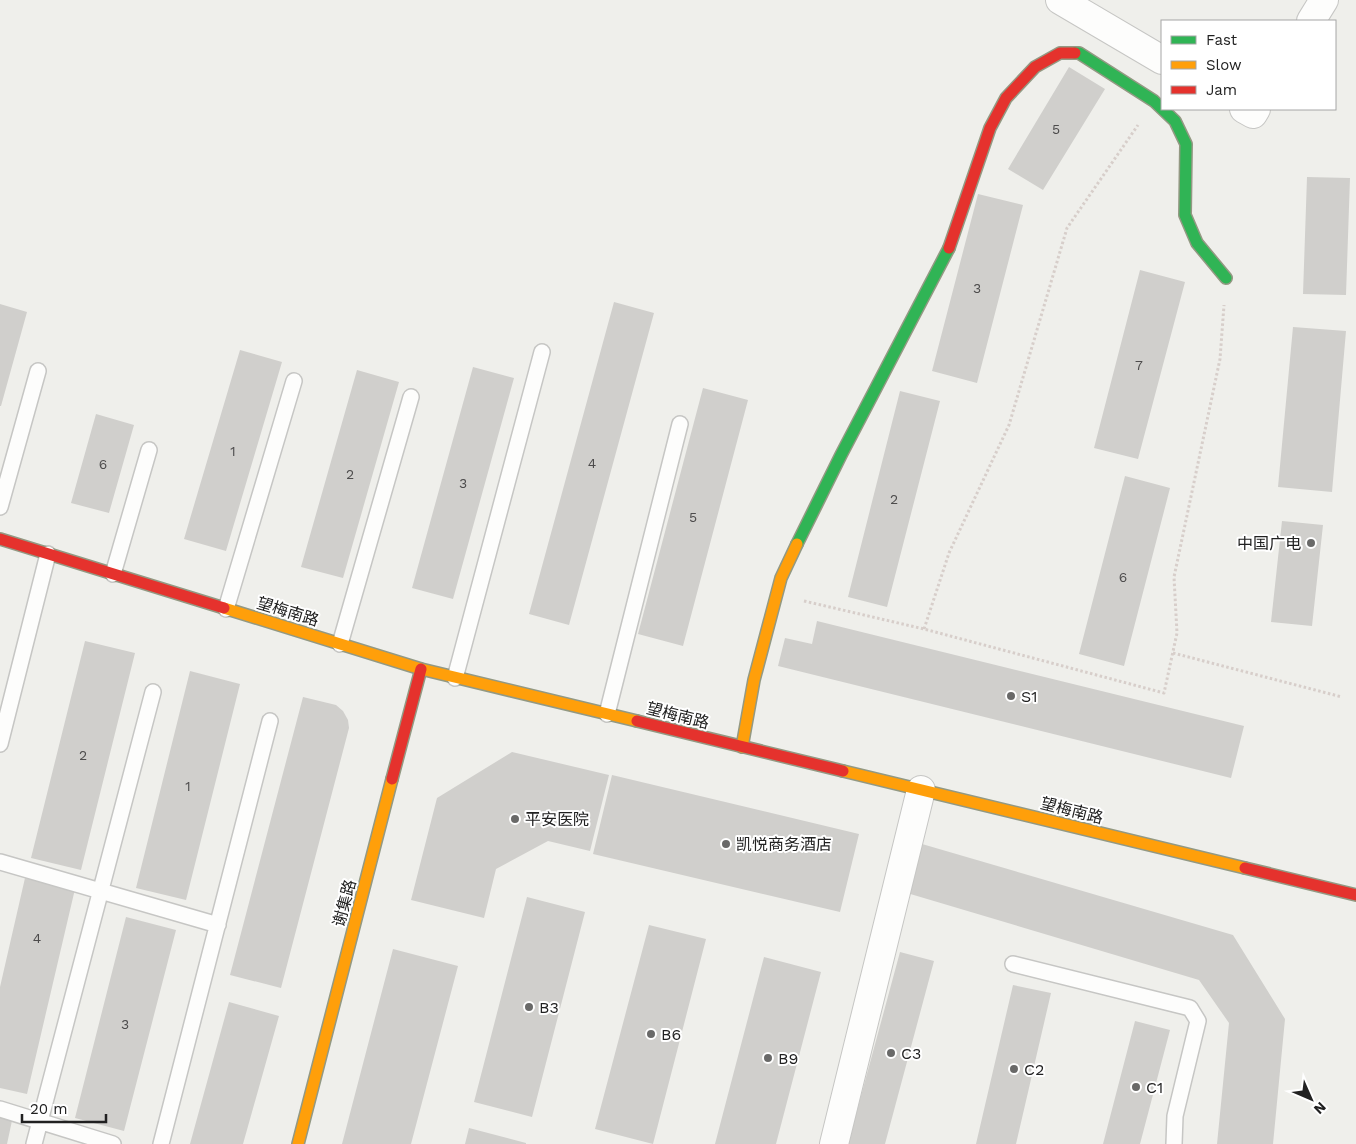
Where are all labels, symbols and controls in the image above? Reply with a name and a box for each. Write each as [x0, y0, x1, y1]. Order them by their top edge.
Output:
legend [1161, 20, 1336, 110]
text: Fast [1206, 31, 1238, 49]
text: Slow [1206, 56, 1242, 74]
text: Jam [1206, 81, 1237, 99]
house number: 5 [1052, 121, 1060, 137]
house number: 3 [973, 280, 981, 296]
house number: 7 [1135, 357, 1143, 373]
house number: 1 [230, 443, 236, 459]
house number: 4 [588, 455, 596, 471]
house number: 6 [99, 456, 107, 472]
house number: 2 [346, 466, 354, 482]
house number: 3 [459, 475, 467, 491]
house number: 2 [890, 491, 898, 507]
house number: 5 [689, 509, 697, 525]
place label: 中国广电 [1237, 534, 1301, 553]
marker: 中国广电 [1305, 537, 1317, 549]
house number: 6 [1119, 569, 1127, 585]
street label: 望梅南路 [254, 593, 321, 630]
place label: S1 [1021, 687, 1038, 706]
marker: S1 [1005, 690, 1017, 702]
street label: 望梅南路 [645, 699, 711, 732]
house number: 2 [79, 747, 87, 763]
house number: 1 [185, 778, 191, 794]
street label: 望梅南路 [1039, 794, 1105, 827]
place label: 平安医院 [525, 810, 589, 829]
marker: 平安医院 [509, 813, 521, 825]
place label: 凯悦商务酒店 [736, 835, 832, 854]
marker: 凯悦商务酒店 [720, 838, 732, 850]
street label: 谢集路 [329, 877, 360, 929]
house number: 4 [33, 930, 41, 946]
place label: B3 [539, 998, 559, 1017]
marker: B3 [523, 1001, 535, 1013]
house number: 3 [121, 1016, 129, 1032]
place label: B6 [661, 1025, 681, 1044]
marker: B6 [645, 1028, 657, 1040]
place label: C3 [901, 1044, 921, 1063]
marker: C3 [885, 1047, 897, 1059]
place label: B9 [778, 1049, 798, 1068]
marker: B9 [762, 1052, 774, 1064]
place label: C2 [1024, 1060, 1044, 1079]
marker: C2 [1008, 1063, 1020, 1075]
north arrow [1286, 1074, 1336, 1124]
place label: C1 [1146, 1078, 1163, 1097]
marker: C1 [1130, 1081, 1142, 1093]
scale bar [22, 1092, 106, 1124]
text: N [1311, 1099, 1330, 1118]
text: 20 m [30, 1100, 68, 1118]

